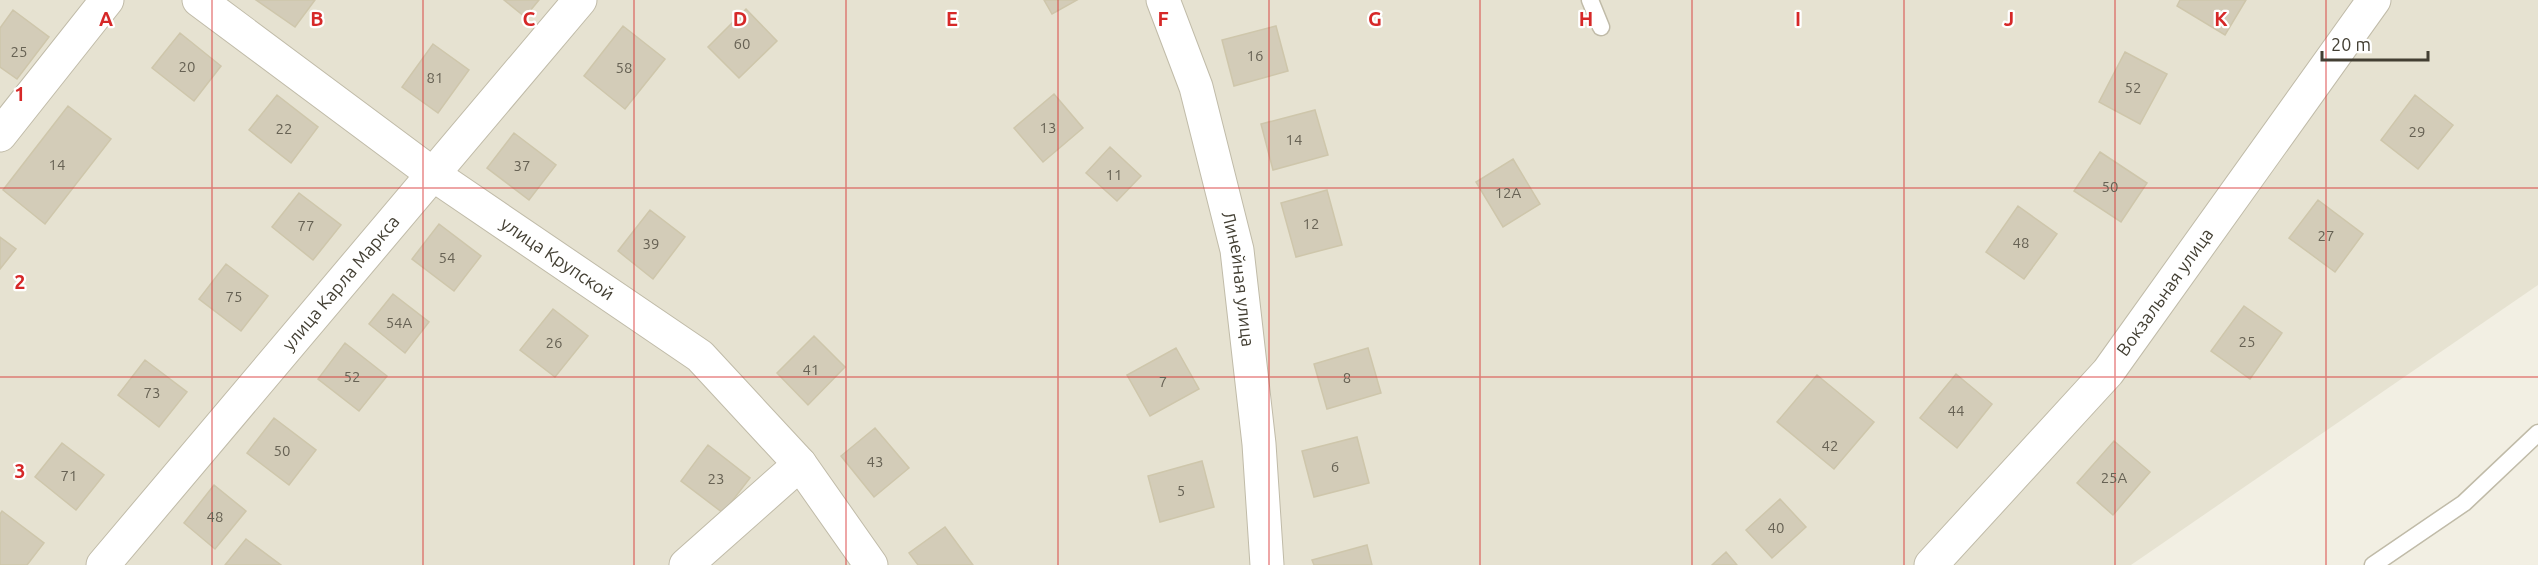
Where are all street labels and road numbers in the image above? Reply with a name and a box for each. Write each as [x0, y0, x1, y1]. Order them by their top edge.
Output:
street label: Линейная улица [1219, 209, 1259, 348]
street label: улица Карла Маркса [278, 211, 403, 354]
street label: улица Крупской [497, 212, 618, 304]
street label: Вокзальная улица [2112, 224, 2217, 359]

